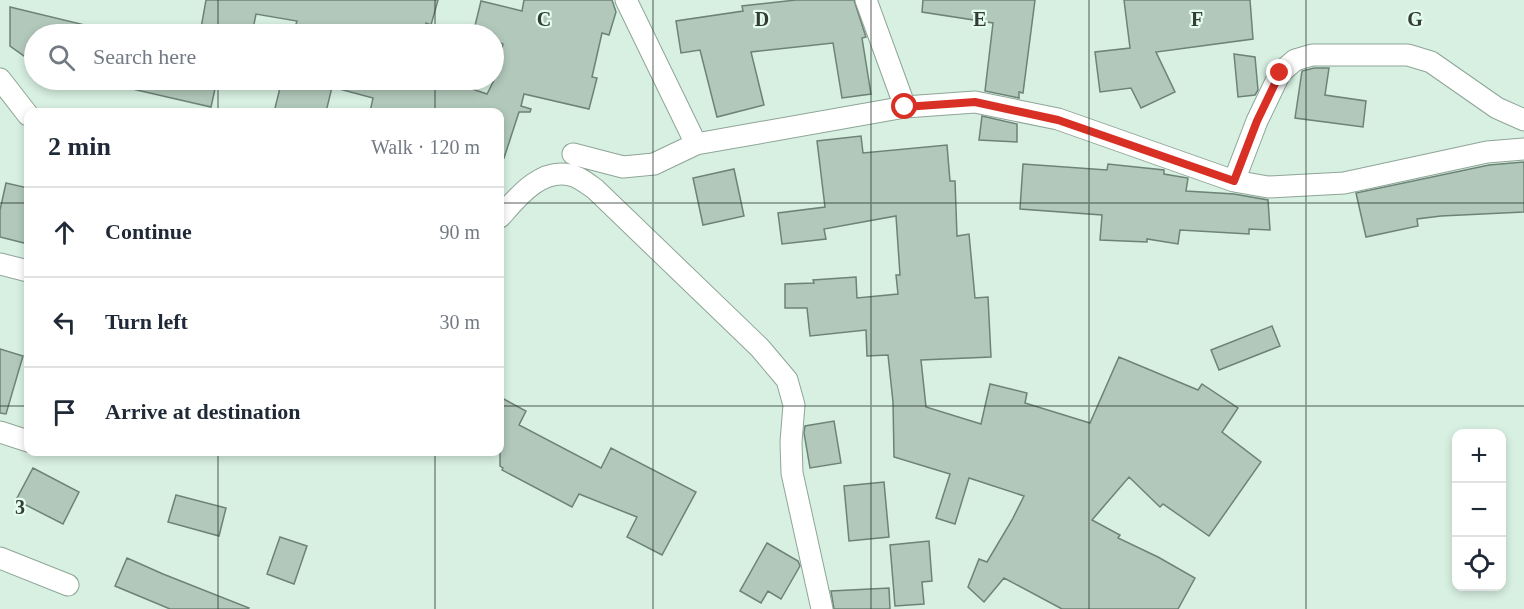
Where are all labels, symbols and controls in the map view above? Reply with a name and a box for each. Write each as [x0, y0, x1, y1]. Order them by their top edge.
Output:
text: C [537, 8, 551, 30]
text: D [755, 8, 769, 30]
text: E [973, 8, 987, 30]
text: F [1191, 8, 1203, 30]
text: G [1407, 8, 1423, 30]
search box [24, 24, 504, 90]
icon: search [45, 41, 78, 74]
text: Search here [93, 44, 196, 69]
route end [1266, 59, 1292, 85]
route start [891, 93, 917, 119]
text: 2 min [48, 132, 111, 161]
text: Walk · 120 m [371, 136, 480, 158]
icon: ahead [48, 216, 81, 249]
text: Continue [105, 219, 192, 244]
text: 90 m [439, 221, 480, 243]
icon: left [48, 306, 81, 339]
text: Turn left [105, 309, 188, 334]
text: 30 m [439, 311, 480, 333]
icon: arrive [48, 396, 81, 429]
text: Arrive at destination [105, 399, 301, 424]
map controls [1452, 429, 1506, 591]
button: + [1452, 429, 1506, 483]
button: − [1452, 483, 1506, 537]
text: 3 [15, 496, 25, 518]
button: locate [1452, 537, 1506, 591]

